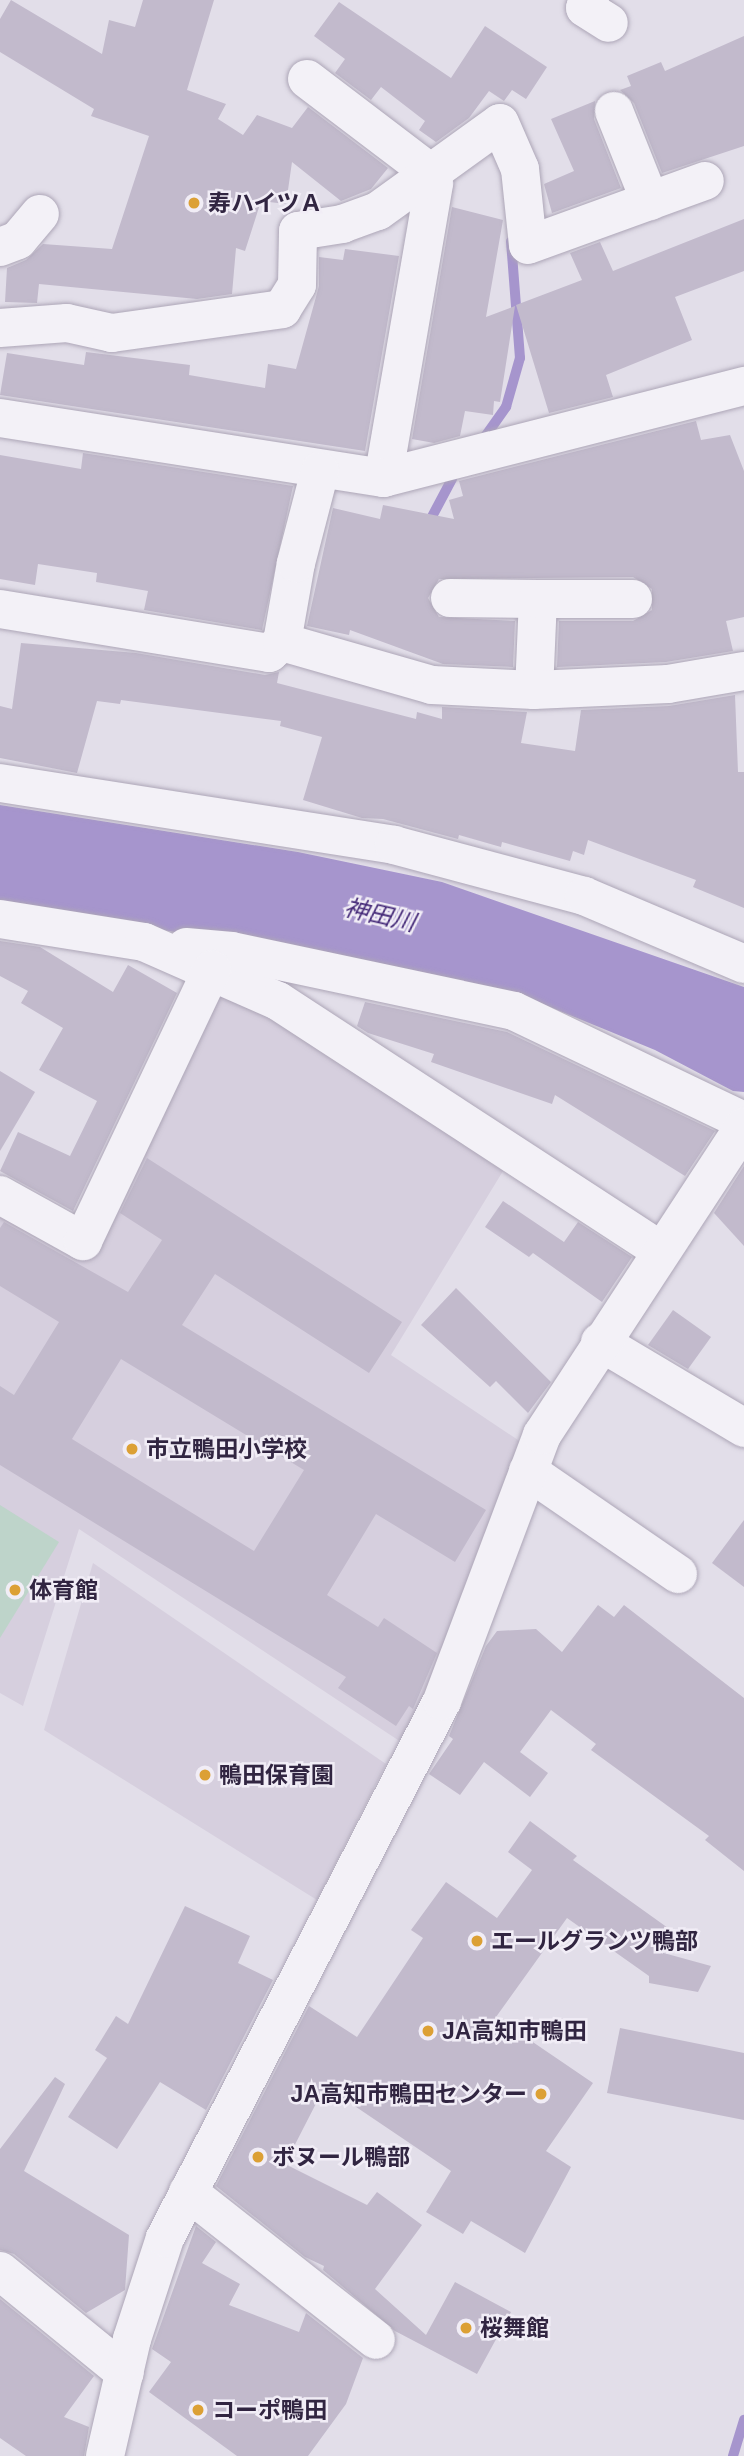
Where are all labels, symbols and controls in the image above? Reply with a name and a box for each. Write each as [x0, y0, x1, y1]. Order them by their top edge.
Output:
place label: 寿ハイツＡ [208, 189, 323, 217]
marker: 寿ハイツＡ [186, 195, 202, 211]
water label: 神田川 [342, 893, 418, 937]
place label: 市立鴨田小学校 [146, 1435, 307, 1463]
marker: 市立鴨田小学校 [124, 1441, 140, 1457]
place label: 体育館 [29, 1576, 98, 1604]
marker: 体育館 [7, 1582, 23, 1598]
place label: 鴨田保育園 [219, 1761, 334, 1789]
marker: 鴨田保育園 [197, 1767, 213, 1783]
place label: エールグランツ鴨部 [491, 1927, 698, 1955]
marker: エールグランツ鴨部 [469, 1933, 485, 1949]
place label: JA高知市鴨田 [442, 2017, 586, 2045]
marker: JA高知市鴨田 [420, 2023, 436, 2039]
place label: JA高知市鴨田センター [291, 2080, 527, 2108]
marker: JA高知市鴨田センター [533, 2086, 549, 2102]
place label: ボヌール鴨部 [272, 2143, 410, 2171]
marker: ボヌール鴨部 [250, 2149, 266, 2165]
place label: 桜舞館 [480, 2314, 549, 2342]
marker: 桜舞館 [458, 2320, 474, 2336]
place label: コーポ鴨田 [212, 2396, 327, 2424]
marker: コーポ鴨田 [190, 2402, 206, 2418]

